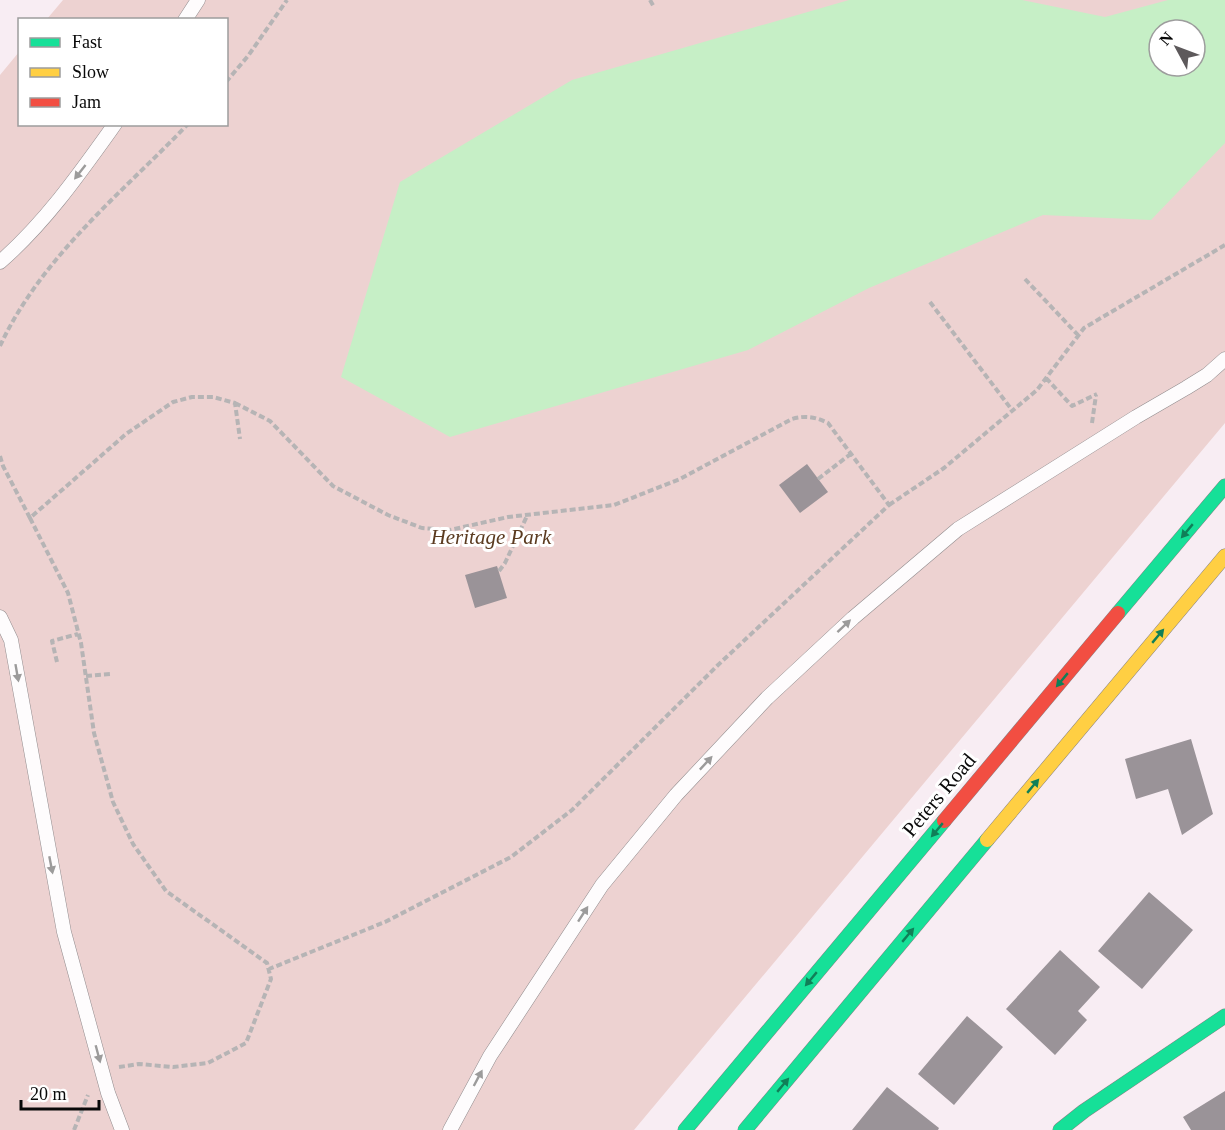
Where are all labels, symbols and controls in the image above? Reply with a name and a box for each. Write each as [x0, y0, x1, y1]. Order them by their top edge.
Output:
legend [18, 18, 228, 126]
north arrow [1147, 18, 1207, 78]
text: N [1156, 28, 1177, 48]
text: Fast [72, 32, 102, 52]
text: Slow [72, 62, 109, 82]
text: Jam [72, 92, 101, 112]
one-way arrow [74, 164, 87, 180]
one-way arrow [1181, 523, 1194, 539]
park label: Heritage Park [430, 525, 552, 549]
one-way arrow [837, 620, 851, 634]
one-way arrow [1151, 629, 1164, 644]
one-way arrow [12, 663, 21, 682]
one-way arrow [1056, 673, 1069, 688]
street label: Peters Road [897, 748, 981, 841]
one-way arrow [698, 757, 712, 771]
one-way arrow [1026, 779, 1039, 794]
one-way arrow [931, 822, 944, 837]
one-way arrow [47, 855, 56, 874]
one-way arrow [577, 906, 588, 922]
one-way arrow [901, 928, 914, 943]
one-way arrow [805, 971, 818, 987]
one-way arrow [93, 1045, 103, 1063]
one-way arrow [473, 1070, 483, 1087]
scale bar [21, 1073, 99, 1111]
one-way arrow [776, 1078, 789, 1093]
text: 20 m [30, 1084, 67, 1104]

